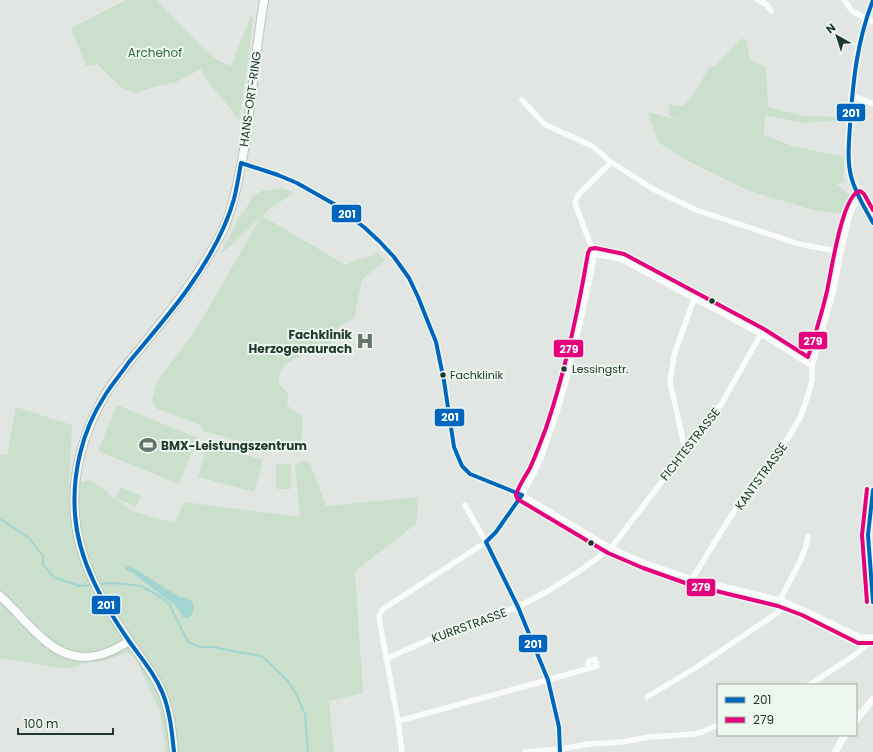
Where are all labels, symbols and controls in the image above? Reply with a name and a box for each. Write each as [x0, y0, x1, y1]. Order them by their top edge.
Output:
north arrow [817, 16, 857, 56]
text: N [822, 19, 839, 37]
park label: Archehof [128, 44, 182, 61]
street label: HANS-ORT-RING [235, 50, 265, 148]
line badge: 201 [836, 103, 866, 122]
text: 201 [842, 105, 860, 121]
line badge: 201 [331, 204, 362, 223]
text: 201 [338, 206, 356, 222]
unlabelled marker [707, 296, 717, 306]
place label: Fachklinik Herzogenaurach [249, 326, 353, 357]
hospital icon: Fachklinik Herzogenaurach [355, 331, 375, 351]
line badge: 279 [798, 331, 828, 350]
text: 279 [804, 333, 823, 349]
line badge: 279 [553, 339, 584, 358]
text: 279 [560, 341, 579, 357]
place label: Lessingstr. [572, 361, 628, 377]
marker: Lessingstr. [559, 364, 569, 374]
place label: Fachklinik [450, 367, 504, 383]
marker: Fachklinik [438, 370, 448, 380]
street label: FICHTESTRASSE [656, 404, 724, 484]
line badge: 201 [434, 408, 465, 427]
text: 201 [441, 409, 459, 425]
sports icon: BMX-Leistungszentrum [138, 435, 158, 455]
place label: BMX-Leistungszentrum [161, 437, 307, 454]
street label: KANTSTRASSE [731, 439, 791, 513]
unlabelled marker [586, 538, 596, 548]
line badge: 279 [686, 578, 716, 597]
text: 279 [692, 579, 711, 595]
line badge: 201 [91, 595, 121, 615]
text: 201 [97, 597, 115, 613]
street label: KURRSTRASSE [429, 603, 509, 647]
line badge: 201 [518, 634, 548, 653]
text: 201 [524, 636, 542, 652]
legend [717, 684, 857, 736]
text: 201 [753, 691, 771, 708]
scale bar [18, 710, 113, 736]
text: 279 [753, 711, 774, 728]
text: 100 m [24, 715, 58, 732]

